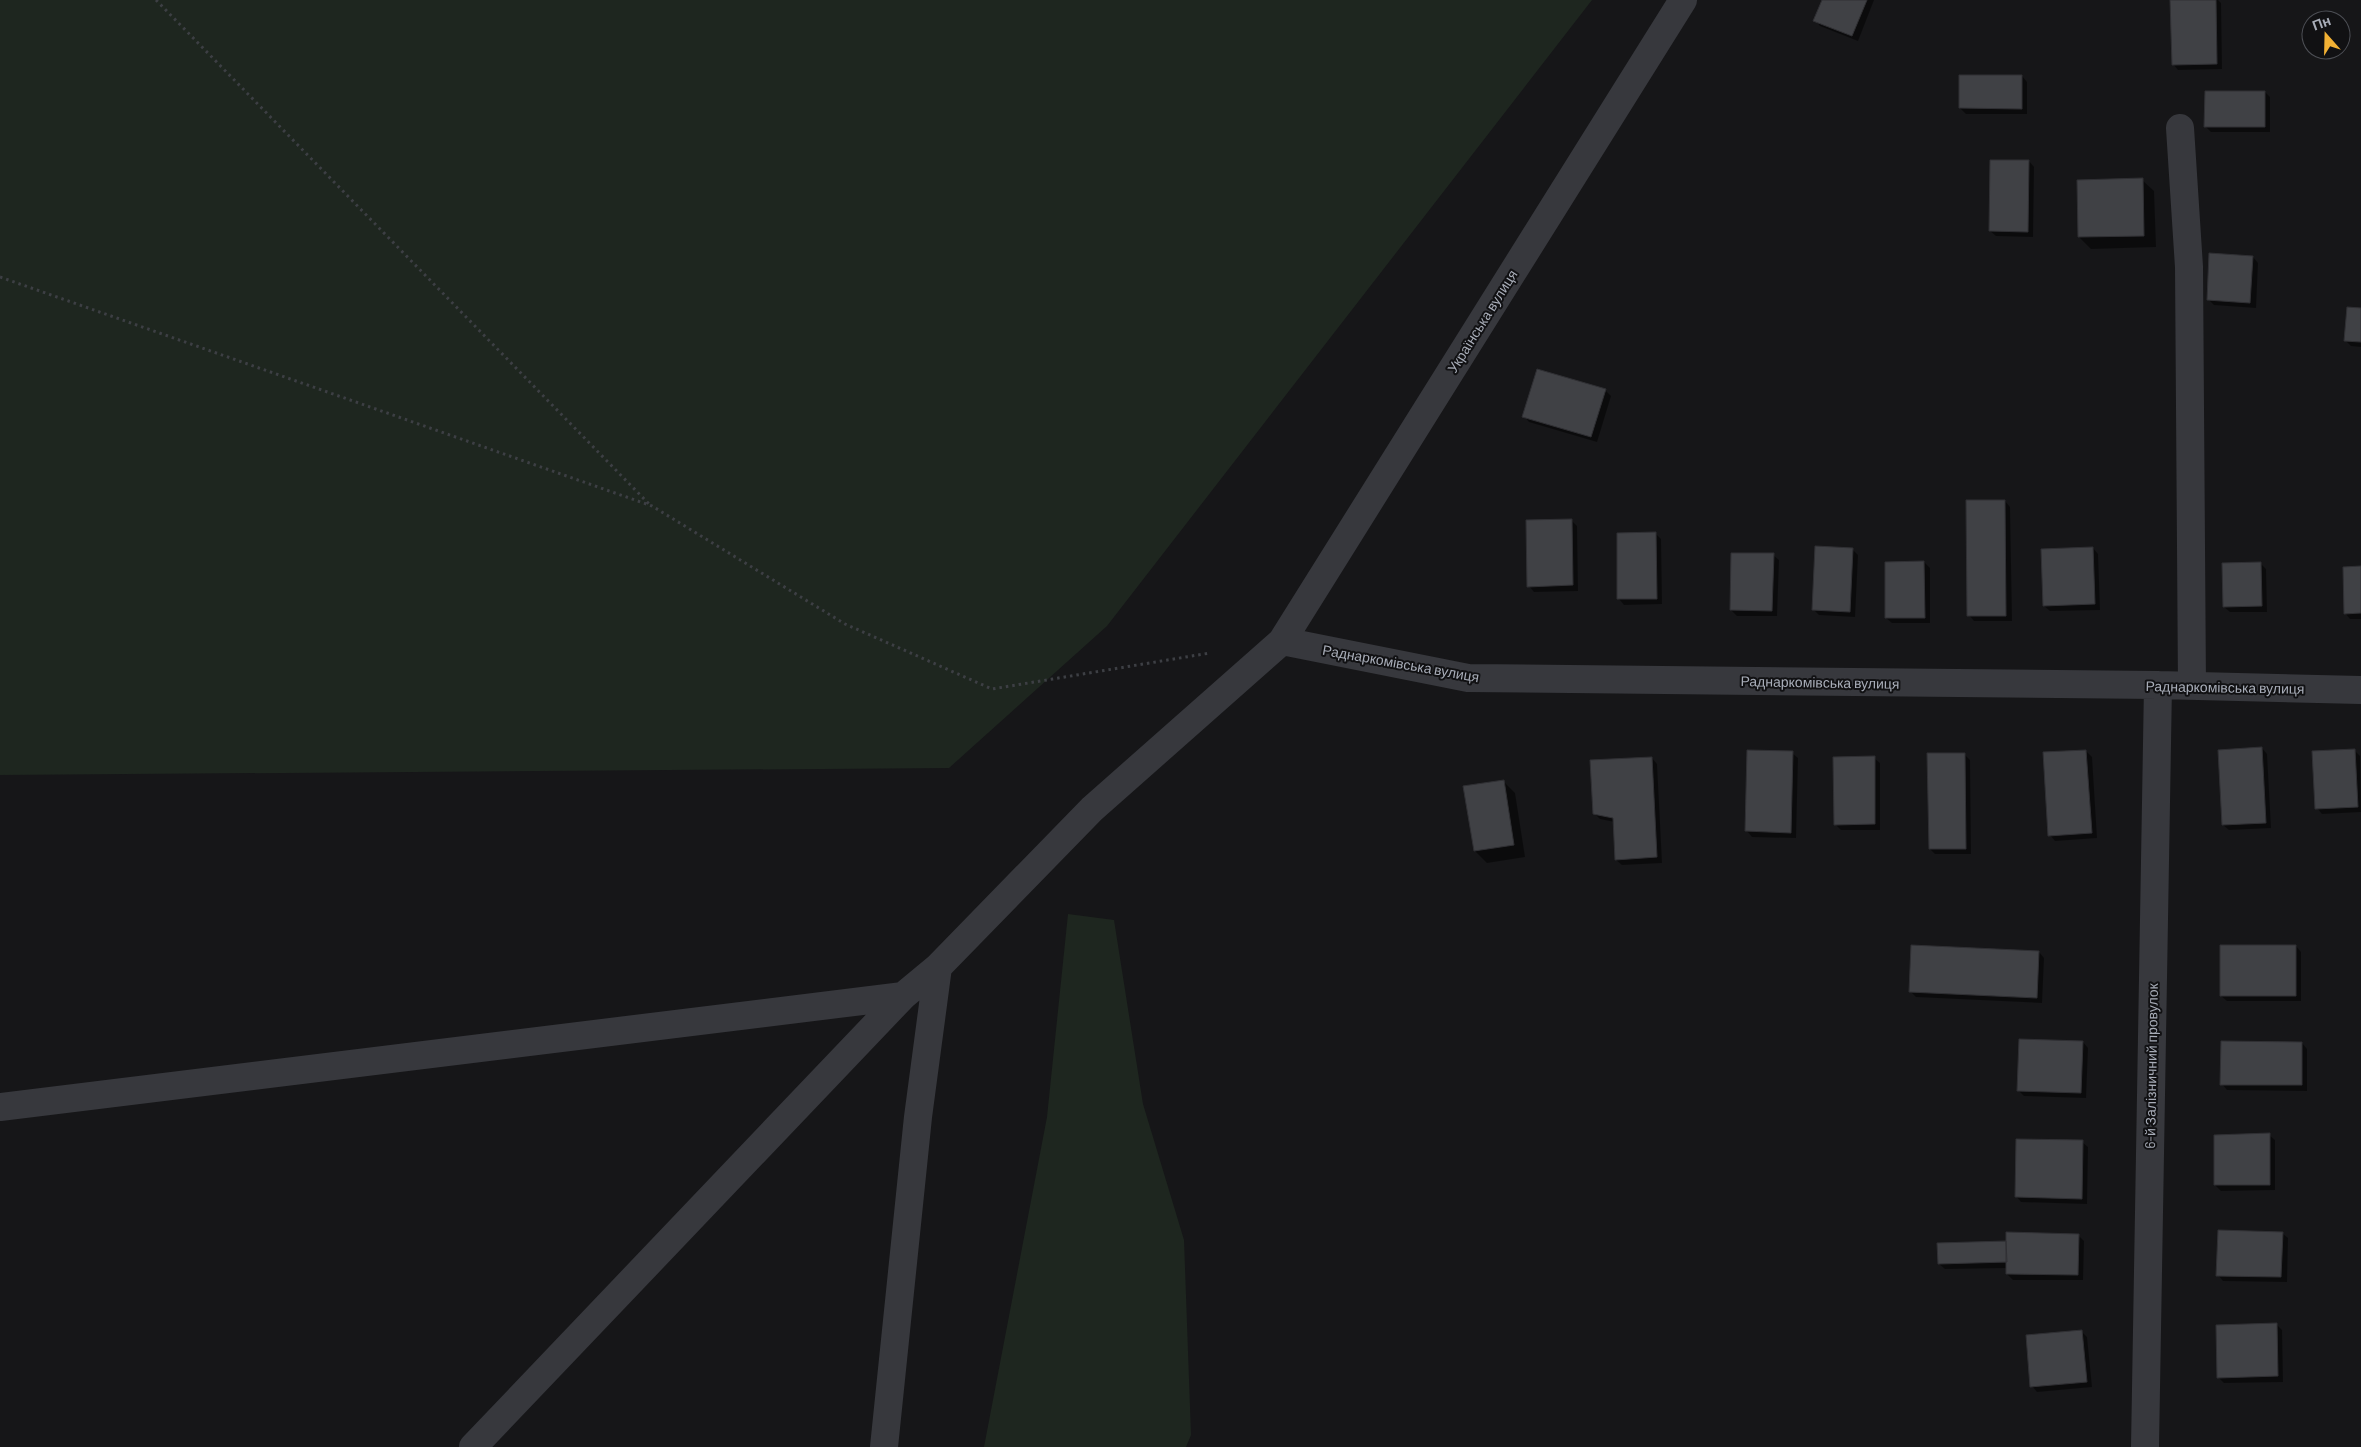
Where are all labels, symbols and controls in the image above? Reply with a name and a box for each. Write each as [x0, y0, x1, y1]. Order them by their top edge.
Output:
north arrow [2301, 10, 2351, 60]
text: Пн [2310, 11, 2333, 33]
street label: Українська вулиця [1443, 266, 1521, 376]
street label: Раднаркомівська вулиця [1321, 641, 1481, 685]
street label: Раднаркомівська вулиця [1740, 672, 1900, 692]
street label: Раднаркомівська вулиця [2145, 677, 2305, 697]
street label: 6-й Залізничний провулок [2141, 982, 2161, 1149]

